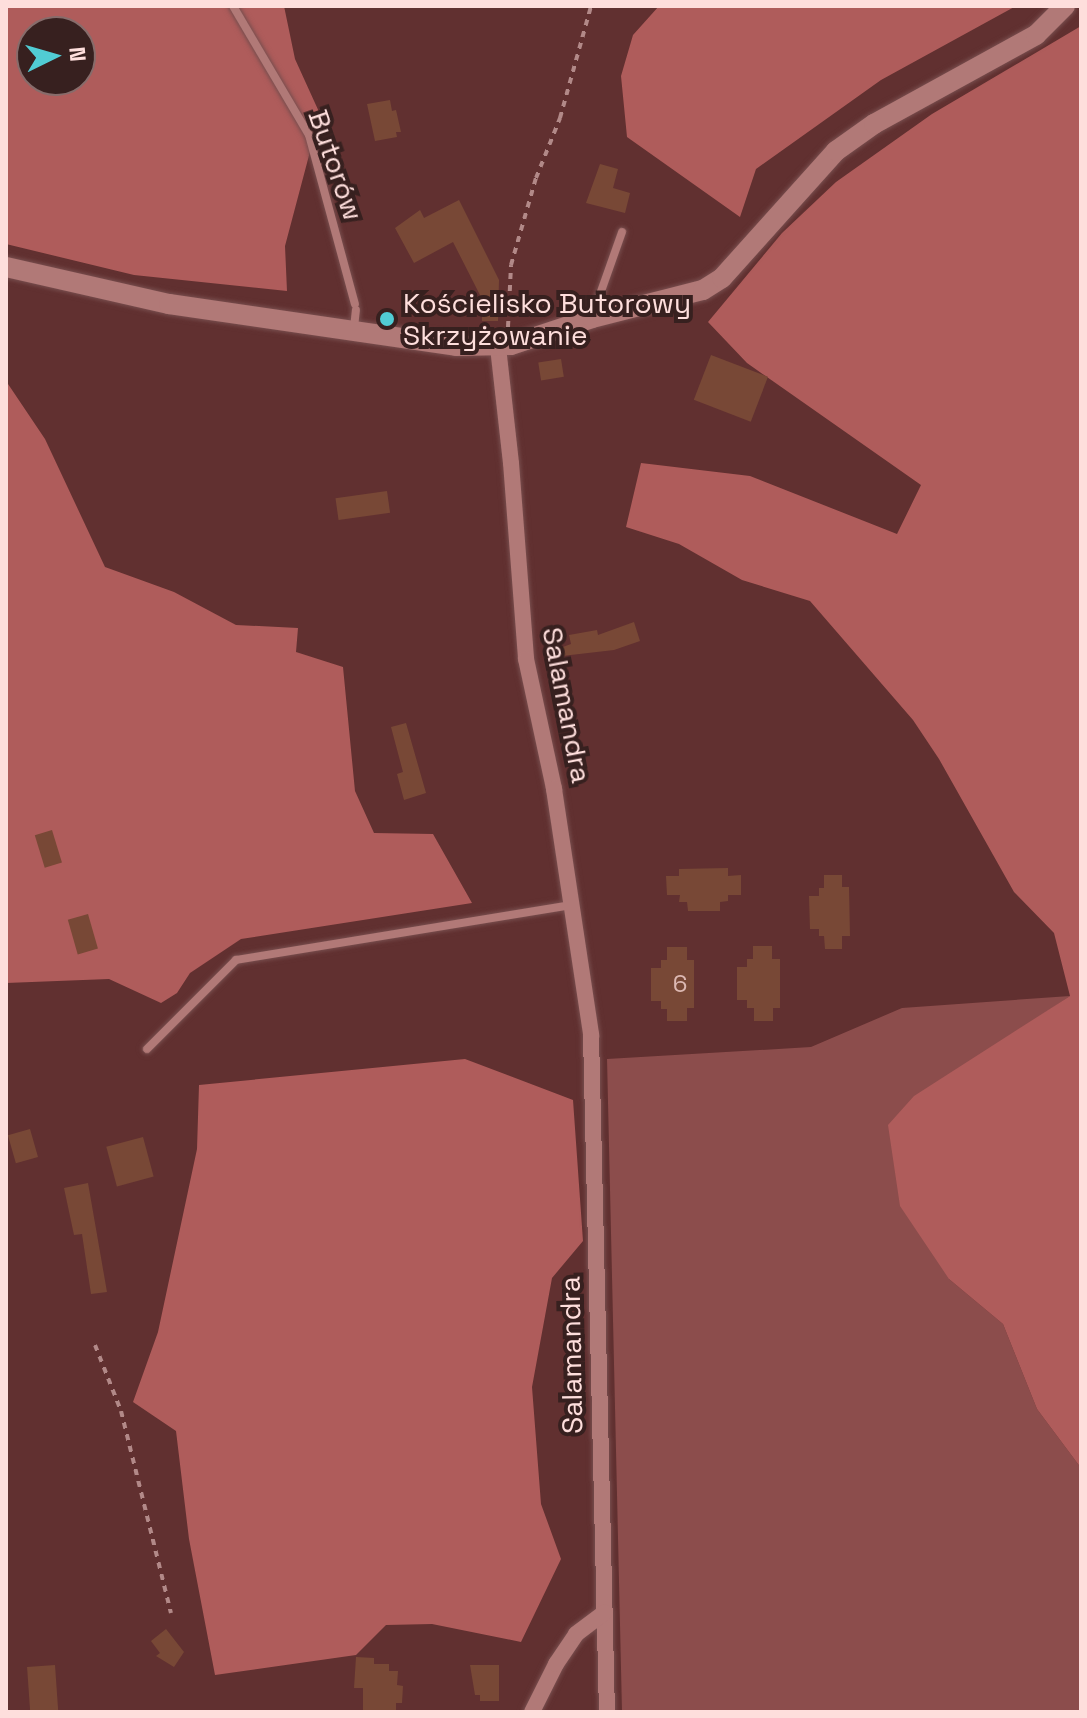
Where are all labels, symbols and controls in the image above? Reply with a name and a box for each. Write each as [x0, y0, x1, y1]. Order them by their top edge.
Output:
north arrow [16, 16, 96, 96]
text: N [63, 46, 93, 63]
street label: Butorów [301, 105, 371, 225]
place label: Kościelisko Butorowy Skrzyżowanie [403, 286, 691, 352]
marker: Kościelisko Butorowy Skrzyżowanie [378, 310, 396, 328]
street label: Salamandra [535, 624, 599, 786]
house number: 6 [673, 970, 687, 998]
street label: Salamandra [553, 1276, 589, 1434]

